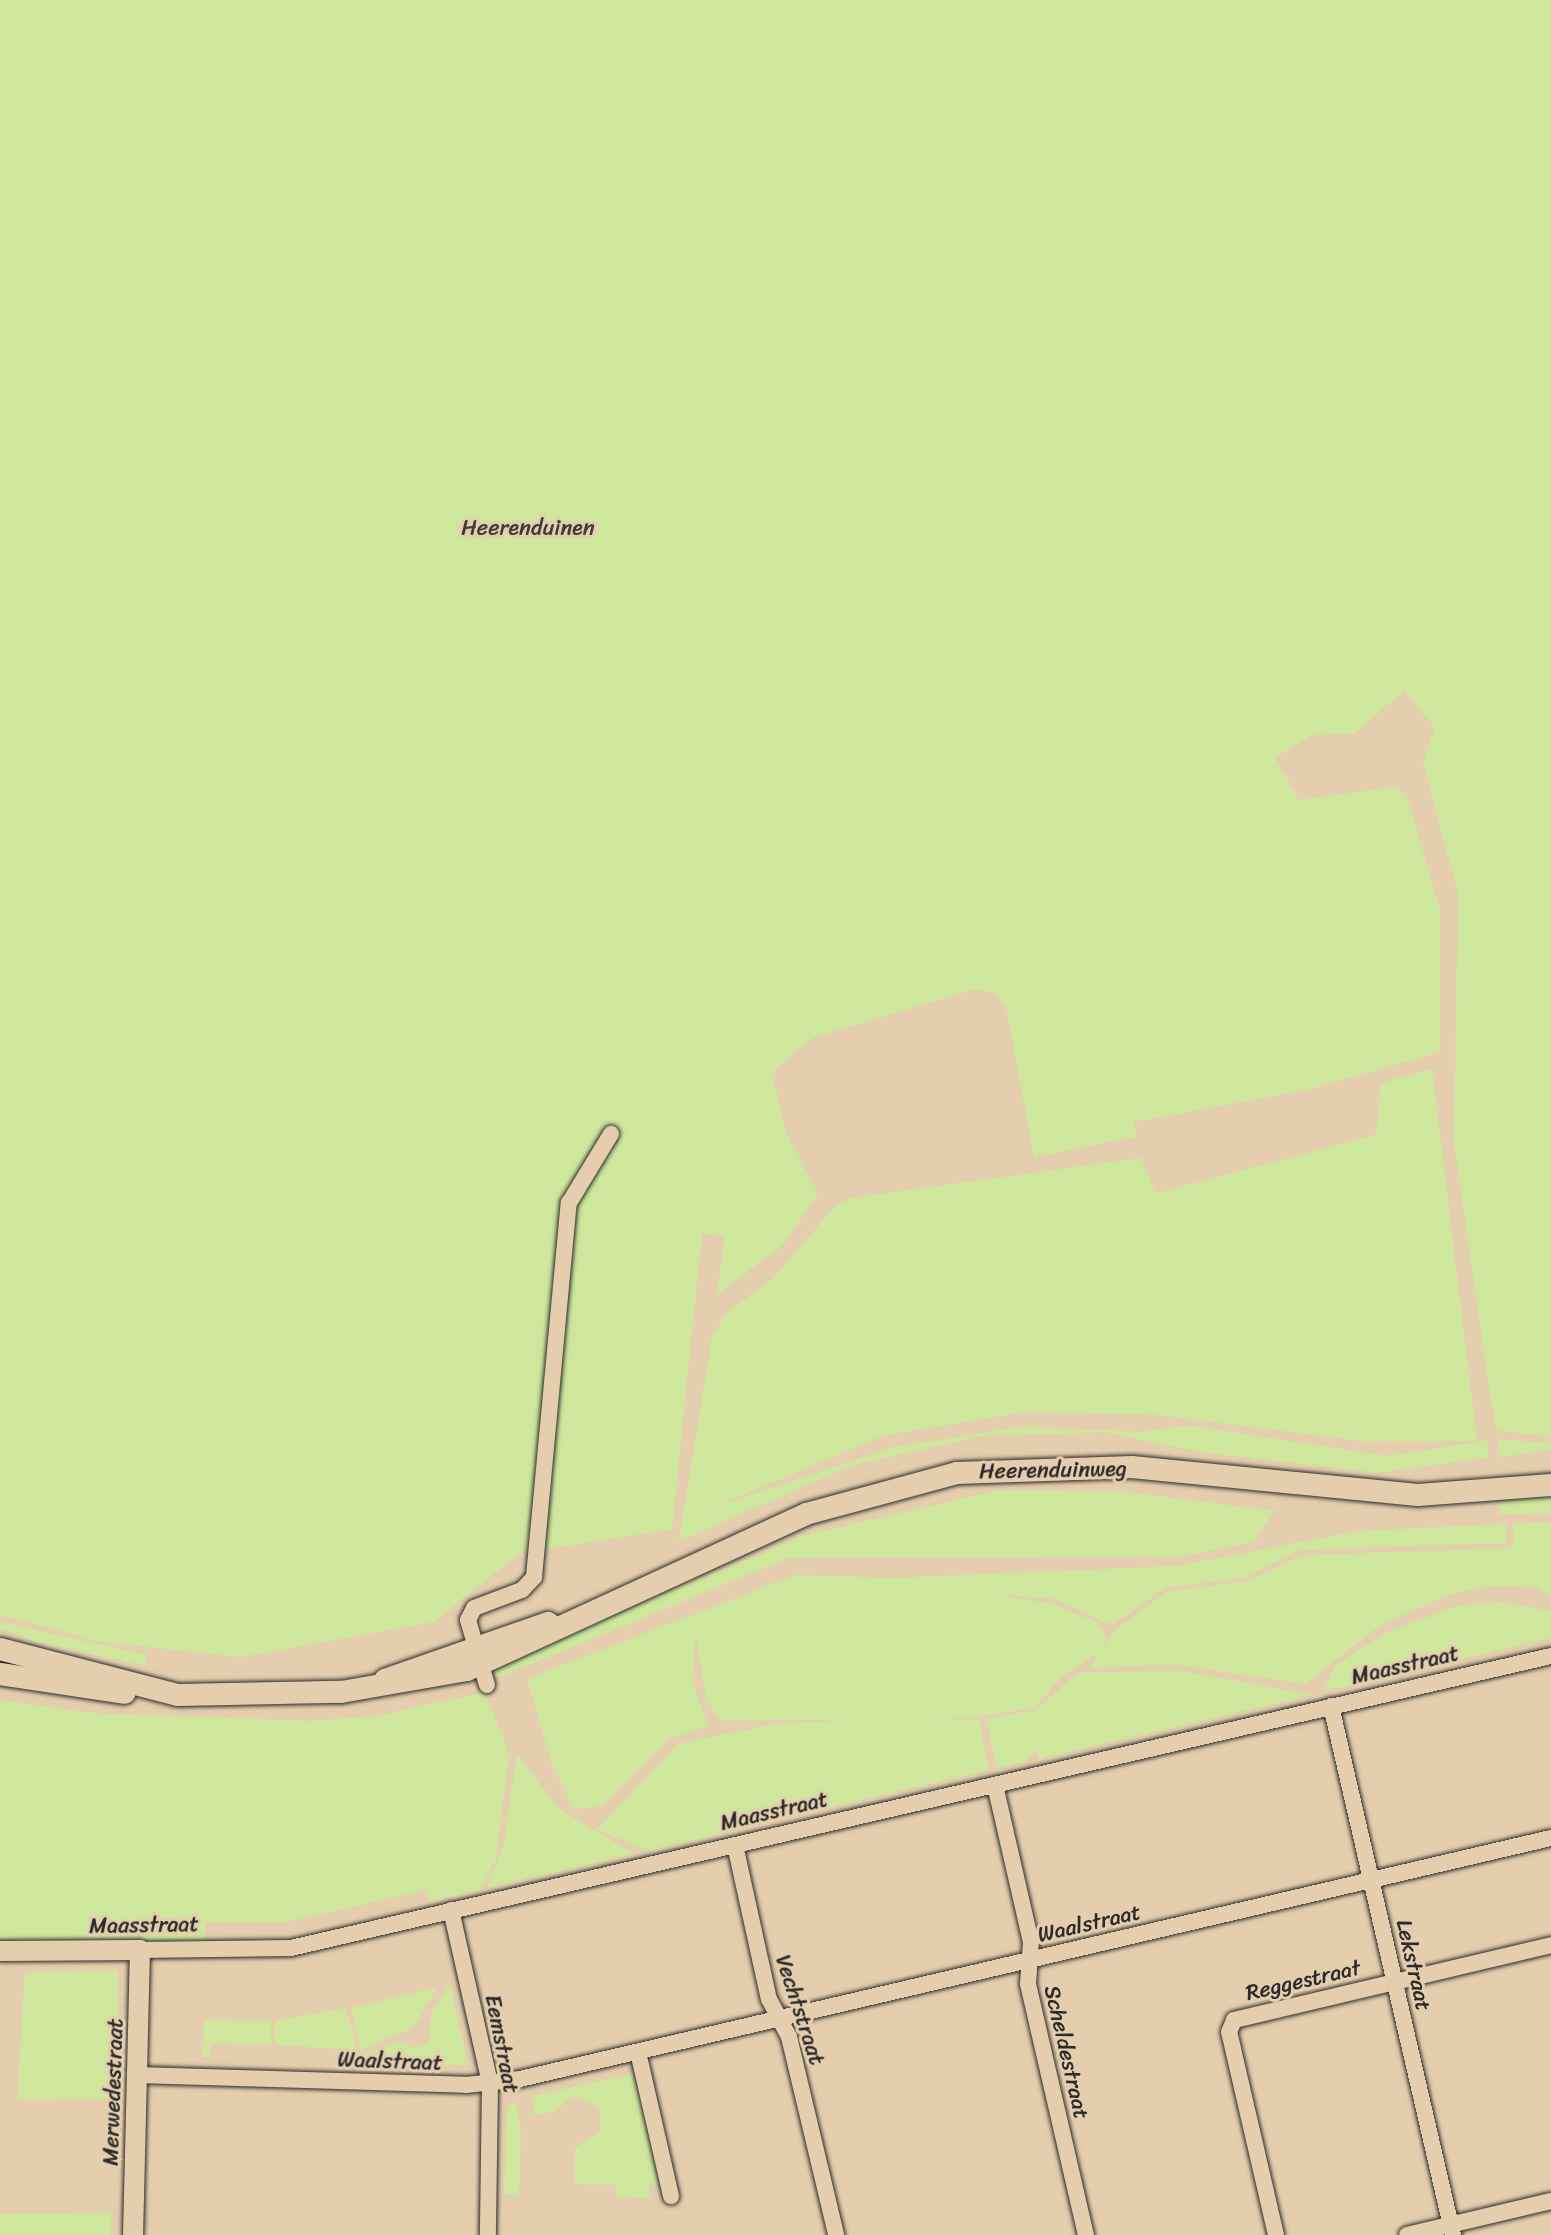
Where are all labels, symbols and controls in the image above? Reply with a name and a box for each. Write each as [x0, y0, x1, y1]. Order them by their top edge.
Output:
park label: Heerenduinen [461, 515, 595, 541]
street label: Heerenduinweg [979, 1456, 1127, 1484]
street label: Maasstraat [1349, 1640, 1461, 1690]
street label: Maasstraat [718, 1786, 830, 1836]
street label: Waalstraat [1035, 1898, 1143, 1948]
street label: Maasstraat [89, 1911, 199, 1939]
street label: Lekstraat [1391, 1917, 1437, 2013]
street label: Vechtstraat [770, 1951, 830, 2069]
street label: Reggestraat [1243, 1954, 1363, 2006]
street label: Scheldestraat [1039, 1983, 1095, 2121]
street label: Eemstraat [479, 1992, 525, 2096]
street label: Merwedestraat [97, 2018, 129, 2166]
street label: Waalstraat [337, 2046, 443, 2076]

